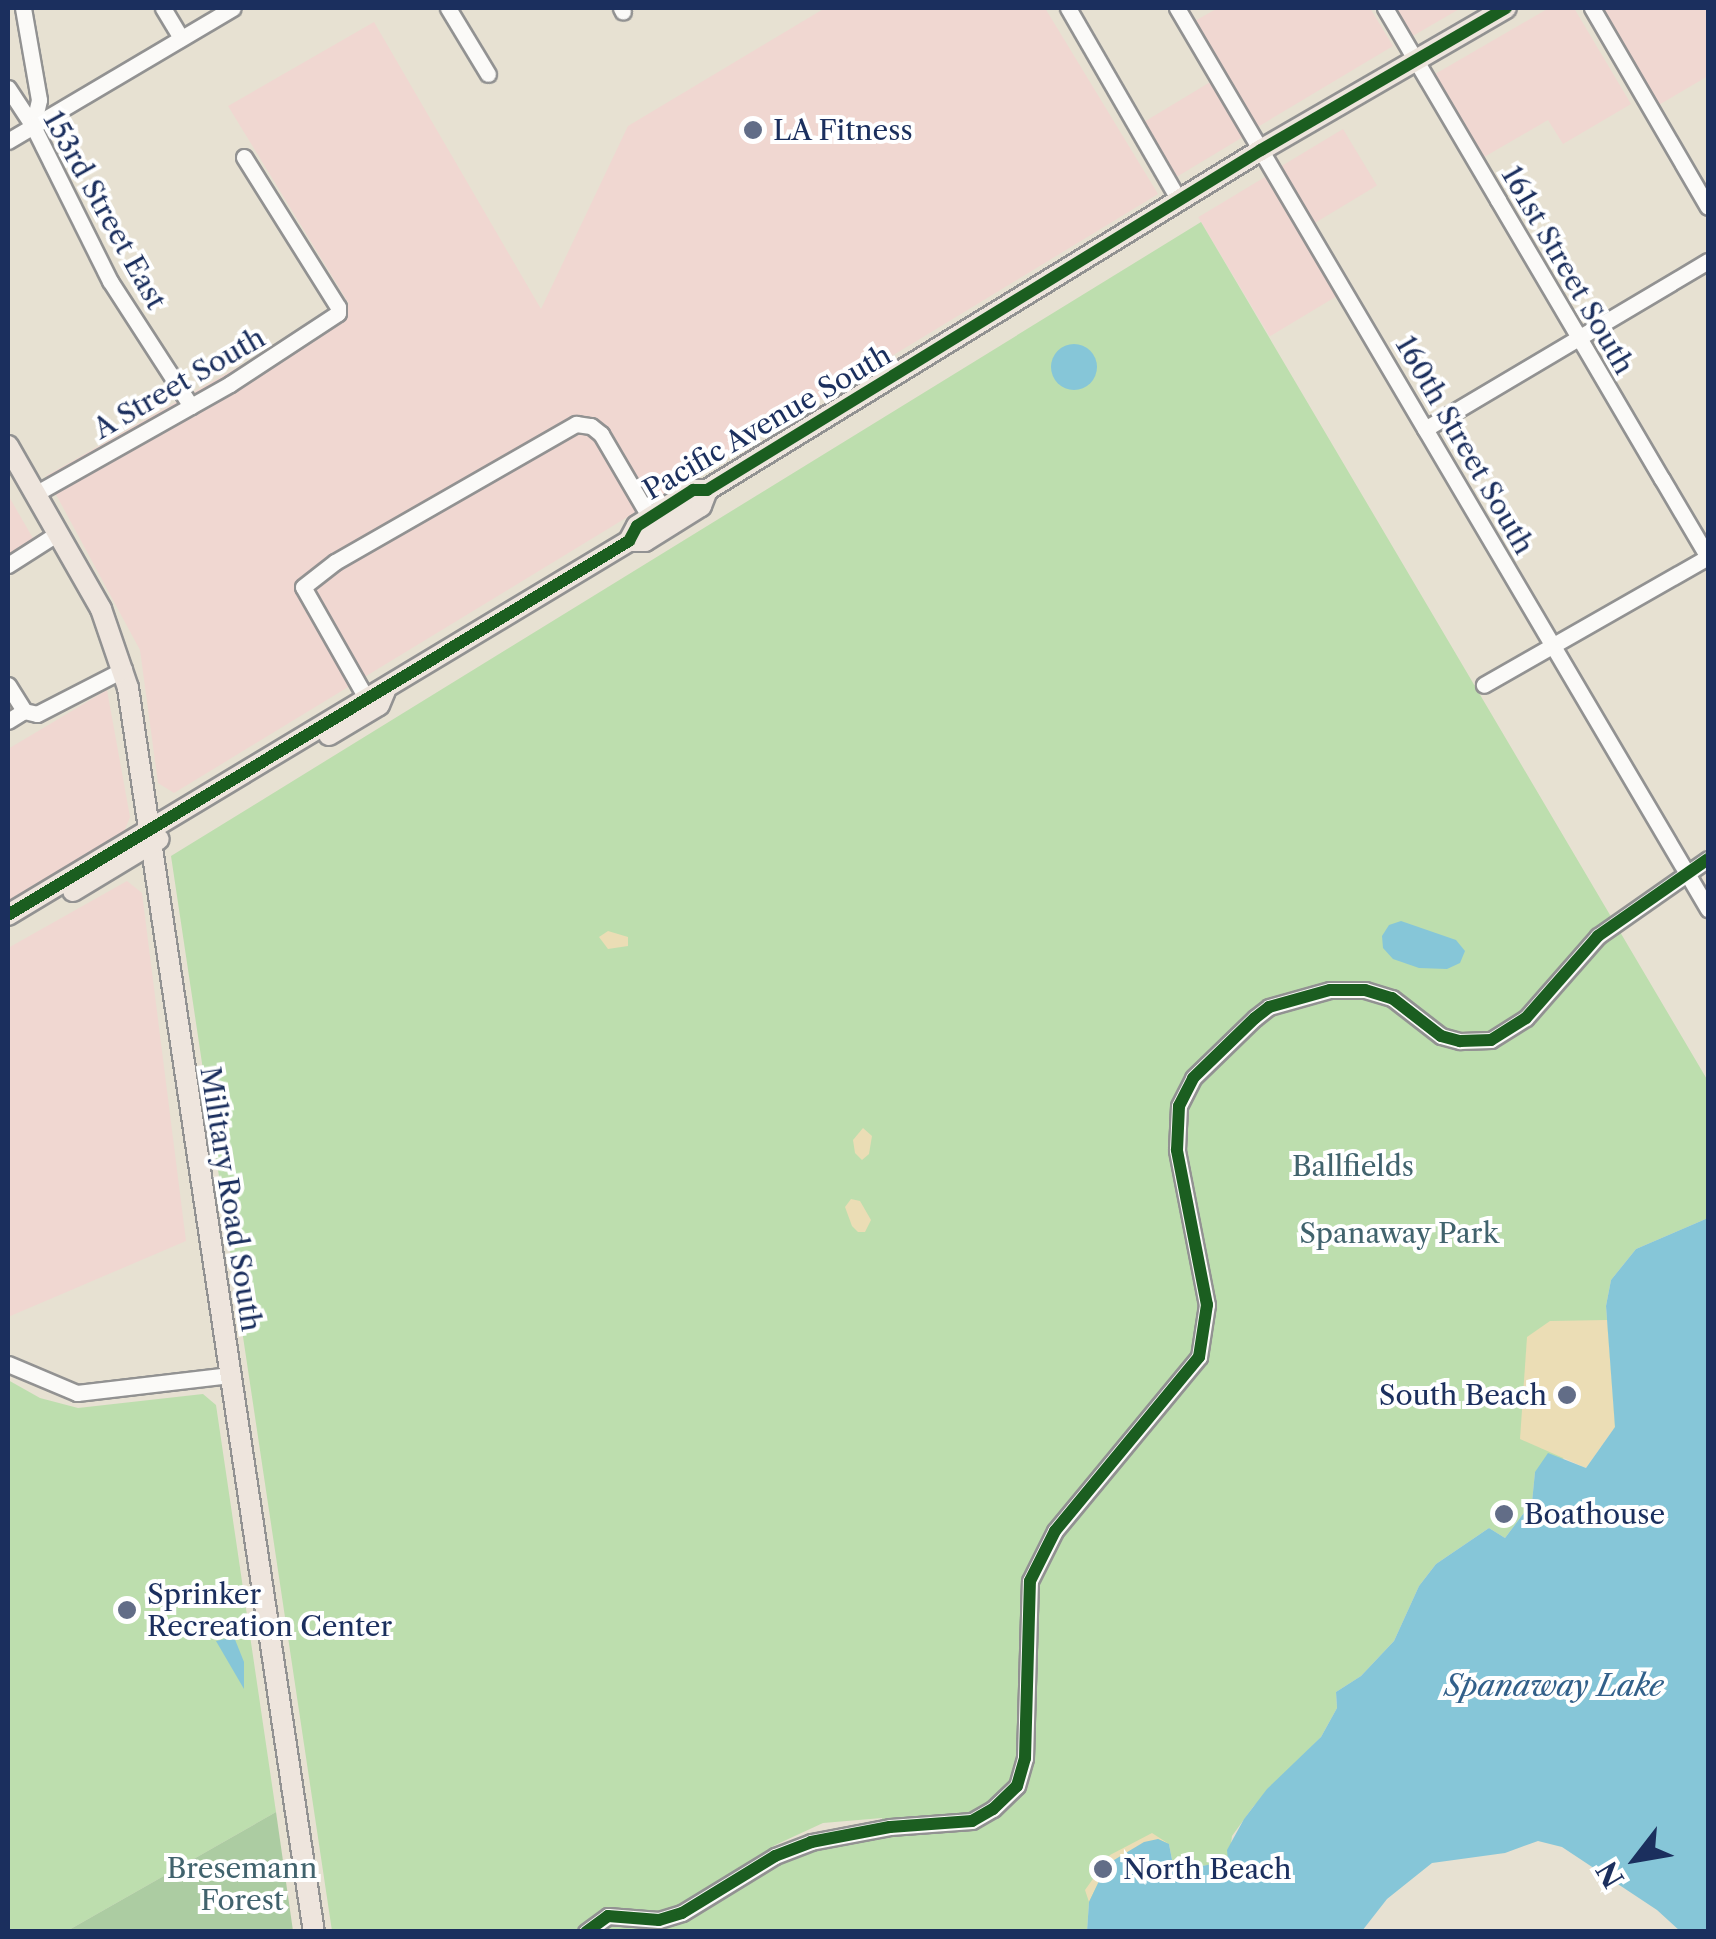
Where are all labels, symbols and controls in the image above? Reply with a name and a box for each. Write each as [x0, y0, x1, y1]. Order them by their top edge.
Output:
street label: 153rd Street East [37, 105, 173, 315]
place label: LA Fitness [773, 113, 914, 147]
marker: LA Fitness [742, 119, 764, 141]
street label: 161st Street South [1495, 160, 1641, 380]
street label: A Street South [87, 320, 271, 446]
street label: 160th Street South [1389, 330, 1541, 560]
street label: Pacific Avenue South [637, 337, 897, 507]
street label: Military Road South [193, 1064, 269, 1334]
park label: Ballfields [1292, 1149, 1414, 1183]
park label: Spanaway Park [1299, 1216, 1499, 1250]
place label: South Beach [1379, 1378, 1547, 1412]
marker: South Beach [1556, 1384, 1578, 1406]
place label: Boathouse [1524, 1497, 1665, 1531]
marker: Boathouse [1493, 1503, 1515, 1525]
place label: Sprinker Recreation Center [147, 1577, 392, 1643]
marker: Sprinker Recreation Center [116, 1599, 138, 1621]
water label: Spanaway Lake [1445, 1668, 1663, 1704]
north arrow [1586, 1809, 1686, 1909]
park label: Bresemann Forest [167, 1851, 317, 1917]
place label: North Beach [1123, 1852, 1291, 1886]
text: N [1589, 1855, 1631, 1894]
marker: North Beach [1092, 1858, 1114, 1880]

